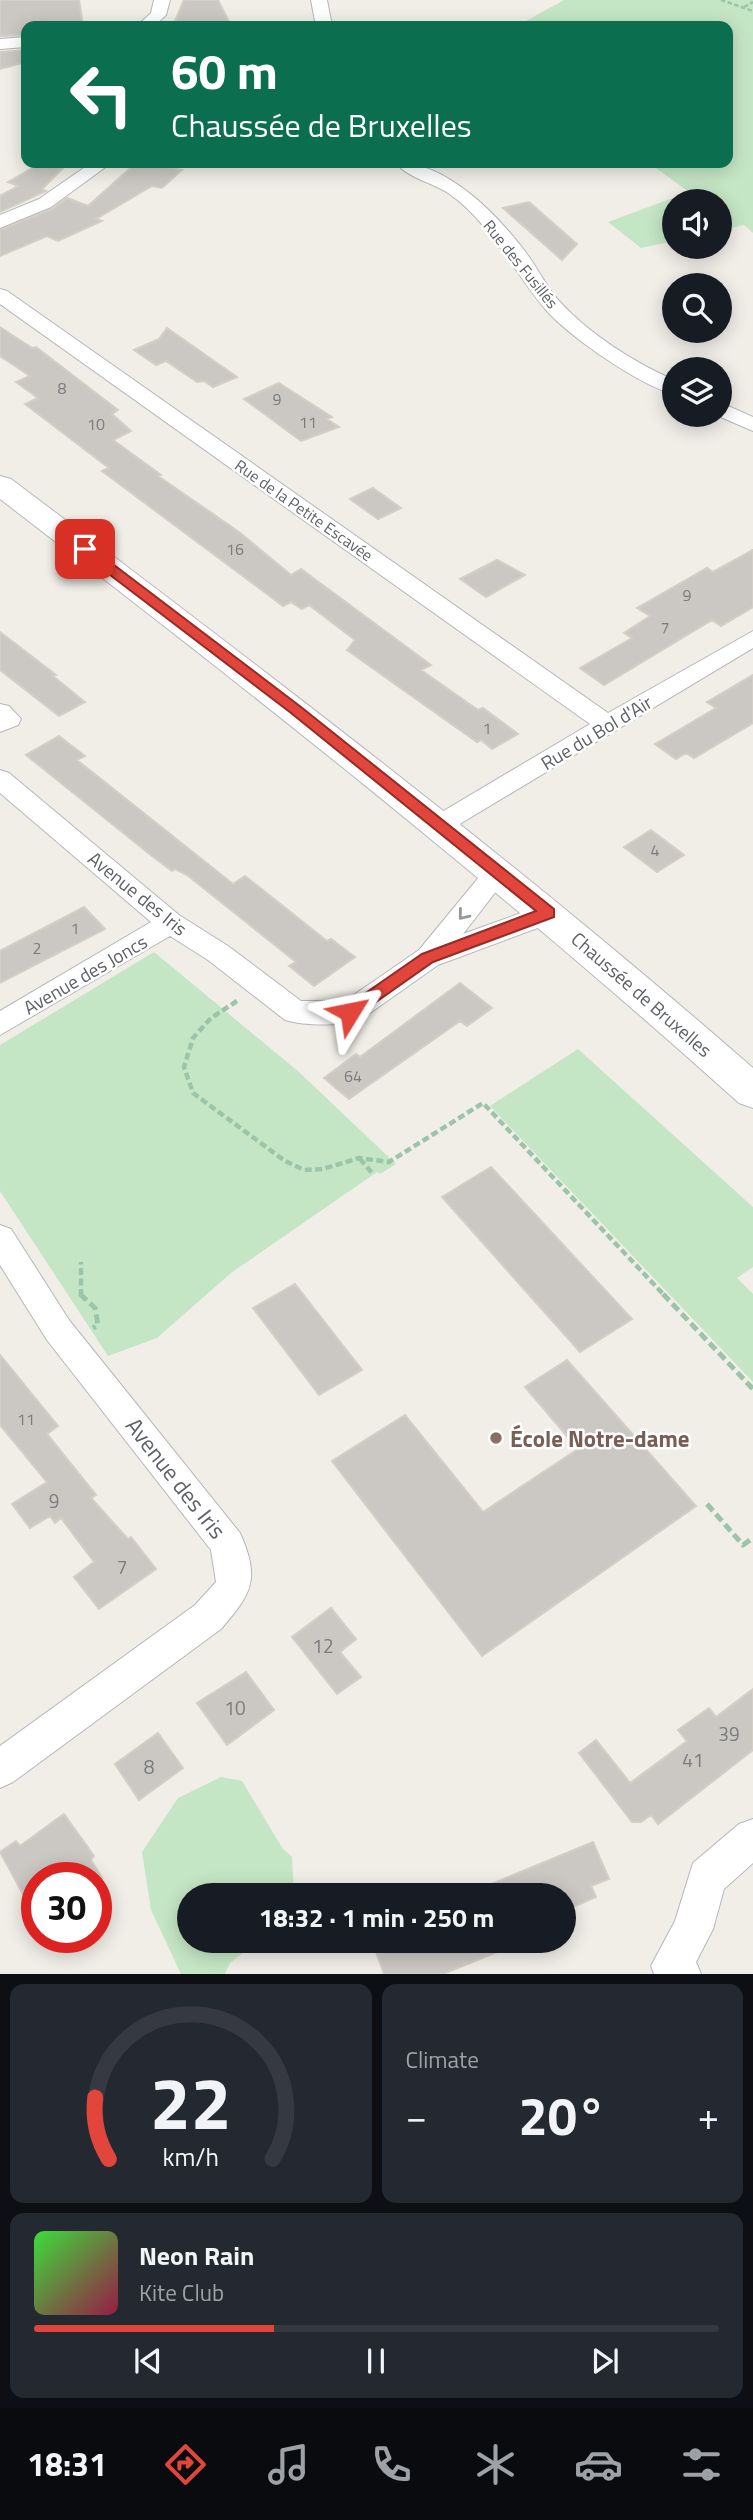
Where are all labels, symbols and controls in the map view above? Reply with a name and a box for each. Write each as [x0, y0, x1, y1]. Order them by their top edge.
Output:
text: 60 m [171, 33, 278, 108]
icon: left [56, 49, 147, 140]
text: Chaussée de Bruxelles [171, 101, 472, 149]
map controls [662, 189, 732, 427]
button: sound [662, 189, 732, 259]
street label: Rue des Fusillés [478, 215, 564, 313]
button: search [662, 273, 732, 343]
button: layers [662, 357, 732, 427]
house number: 8 [58, 376, 67, 400]
house number: 9 [273, 387, 282, 411]
house number: 11 [299, 410, 317, 434]
house number: 10 [87, 412, 105, 436]
street label: Rue de la Petite Escavée [230, 453, 378, 567]
pin [55, 519, 115, 579]
icon: arrive [66, 530, 104, 568]
house number: 16 [226, 537, 244, 561]
house number: 9 [683, 583, 692, 607]
house number: 7 [661, 615, 669, 639]
street label: Rue du Bol d'Air [535, 687, 658, 777]
house number: 1 [483, 716, 491, 740]
house number: 4 [651, 838, 660, 862]
street label: Avenue des Iris [82, 844, 194, 942]
one-way arrow [459, 906, 471, 919]
house number: 1 [71, 916, 79, 940]
street label: Chaussée de Bruxelles [565, 924, 719, 1064]
street label: Avenue des Joncs [18, 927, 153, 1021]
house number: 2 [33, 936, 41, 960]
position arrow [313, 975, 387, 1049]
house number: 64 [344, 1064, 362, 1088]
house number: 11 [17, 1407, 35, 1431]
street label: Avenue des Iris [117, 1410, 235, 1546]
place label: École Notre-dame [510, 1421, 690, 1456]
marker: École Notre-dame [488, 1430, 504, 1446]
house number: 9 [49, 1486, 59, 1515]
house number: 7 [117, 1552, 127, 1581]
house number: 12 [312, 1631, 334, 1660]
house number: 10 [224, 1693, 246, 1722]
house number: 39 [718, 1719, 740, 1748]
house number: 41 [682, 1745, 704, 1774]
house number: 8 [144, 1752, 155, 1781]
speed limit sign: 30 [21, 1862, 112, 1953]
text: 18:32 · 1 min · 250 m [259, 1898, 494, 1937]
text: Climate [406, 2042, 479, 2077]
text: 22 [150, 2048, 232, 2158]
text: 20° [519, 2076, 606, 2155]
text: − [406, 2087, 427, 2145]
text: + [698, 2087, 719, 2145]
text: km/h [162, 2138, 219, 2176]
text: Neon Rain [139, 2236, 254, 2275]
text: Kite Club [139, 2275, 224, 2310]
icon: previous [129, 2342, 167, 2380]
icon: pause [357, 2342, 395, 2380]
icon: next [586, 2342, 624, 2380]
text: 18:31 [27, 2440, 107, 2488]
icon: directions [161, 2440, 210, 2489]
icon: music [264, 2440, 313, 2489]
icon: phone [367, 2440, 416, 2489]
icon: climate [471, 2440, 520, 2489]
icon: car [574, 2440, 623, 2489]
icon: filters [677, 2440, 726, 2489]

